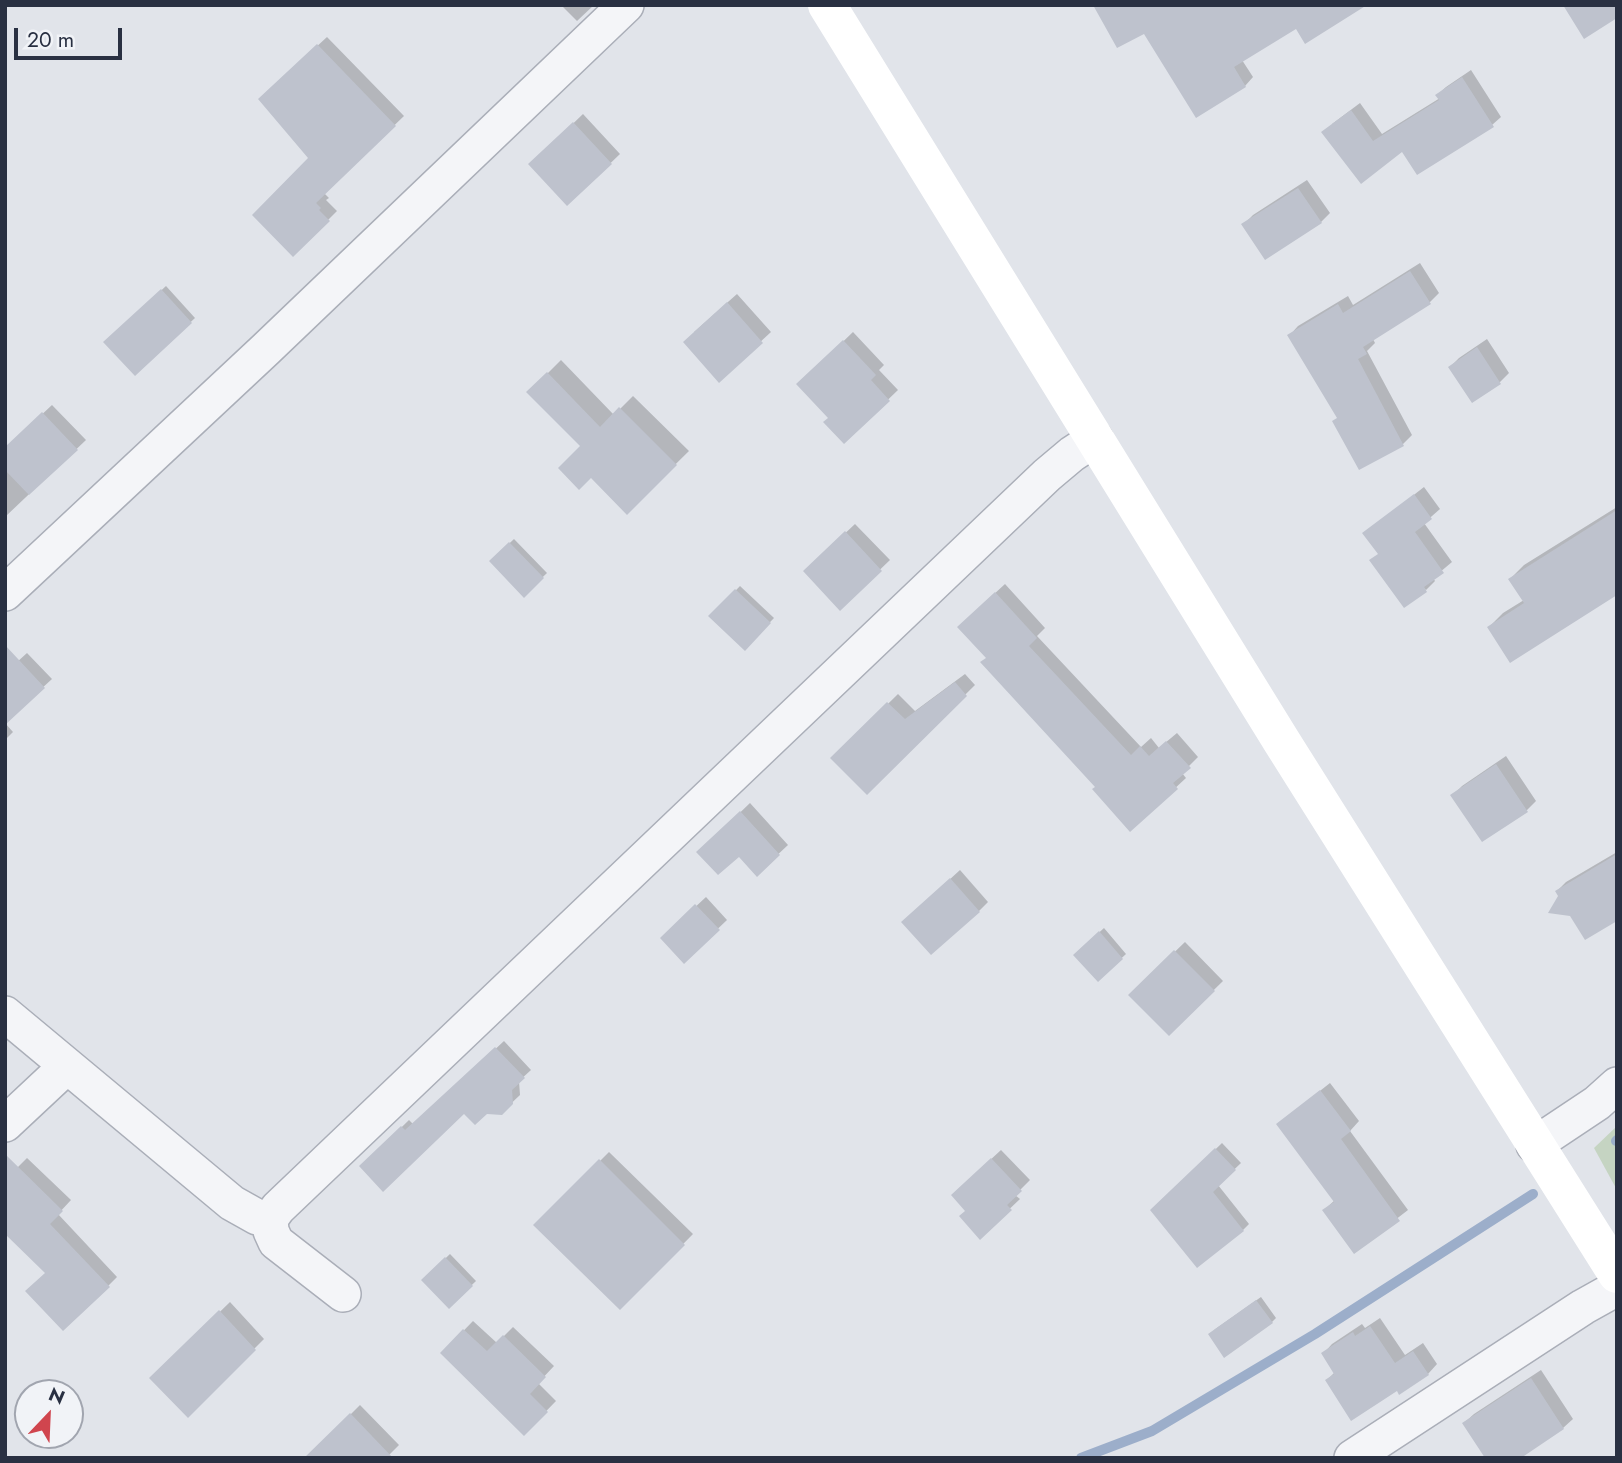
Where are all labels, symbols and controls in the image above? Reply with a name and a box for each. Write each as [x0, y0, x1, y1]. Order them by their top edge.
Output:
scale bar [18, 14, 126, 58]
text: 20 m [27, 25, 74, 55]
north arrow [14, 1379, 84, 1449]
text: N [44, 1381, 69, 1411]

